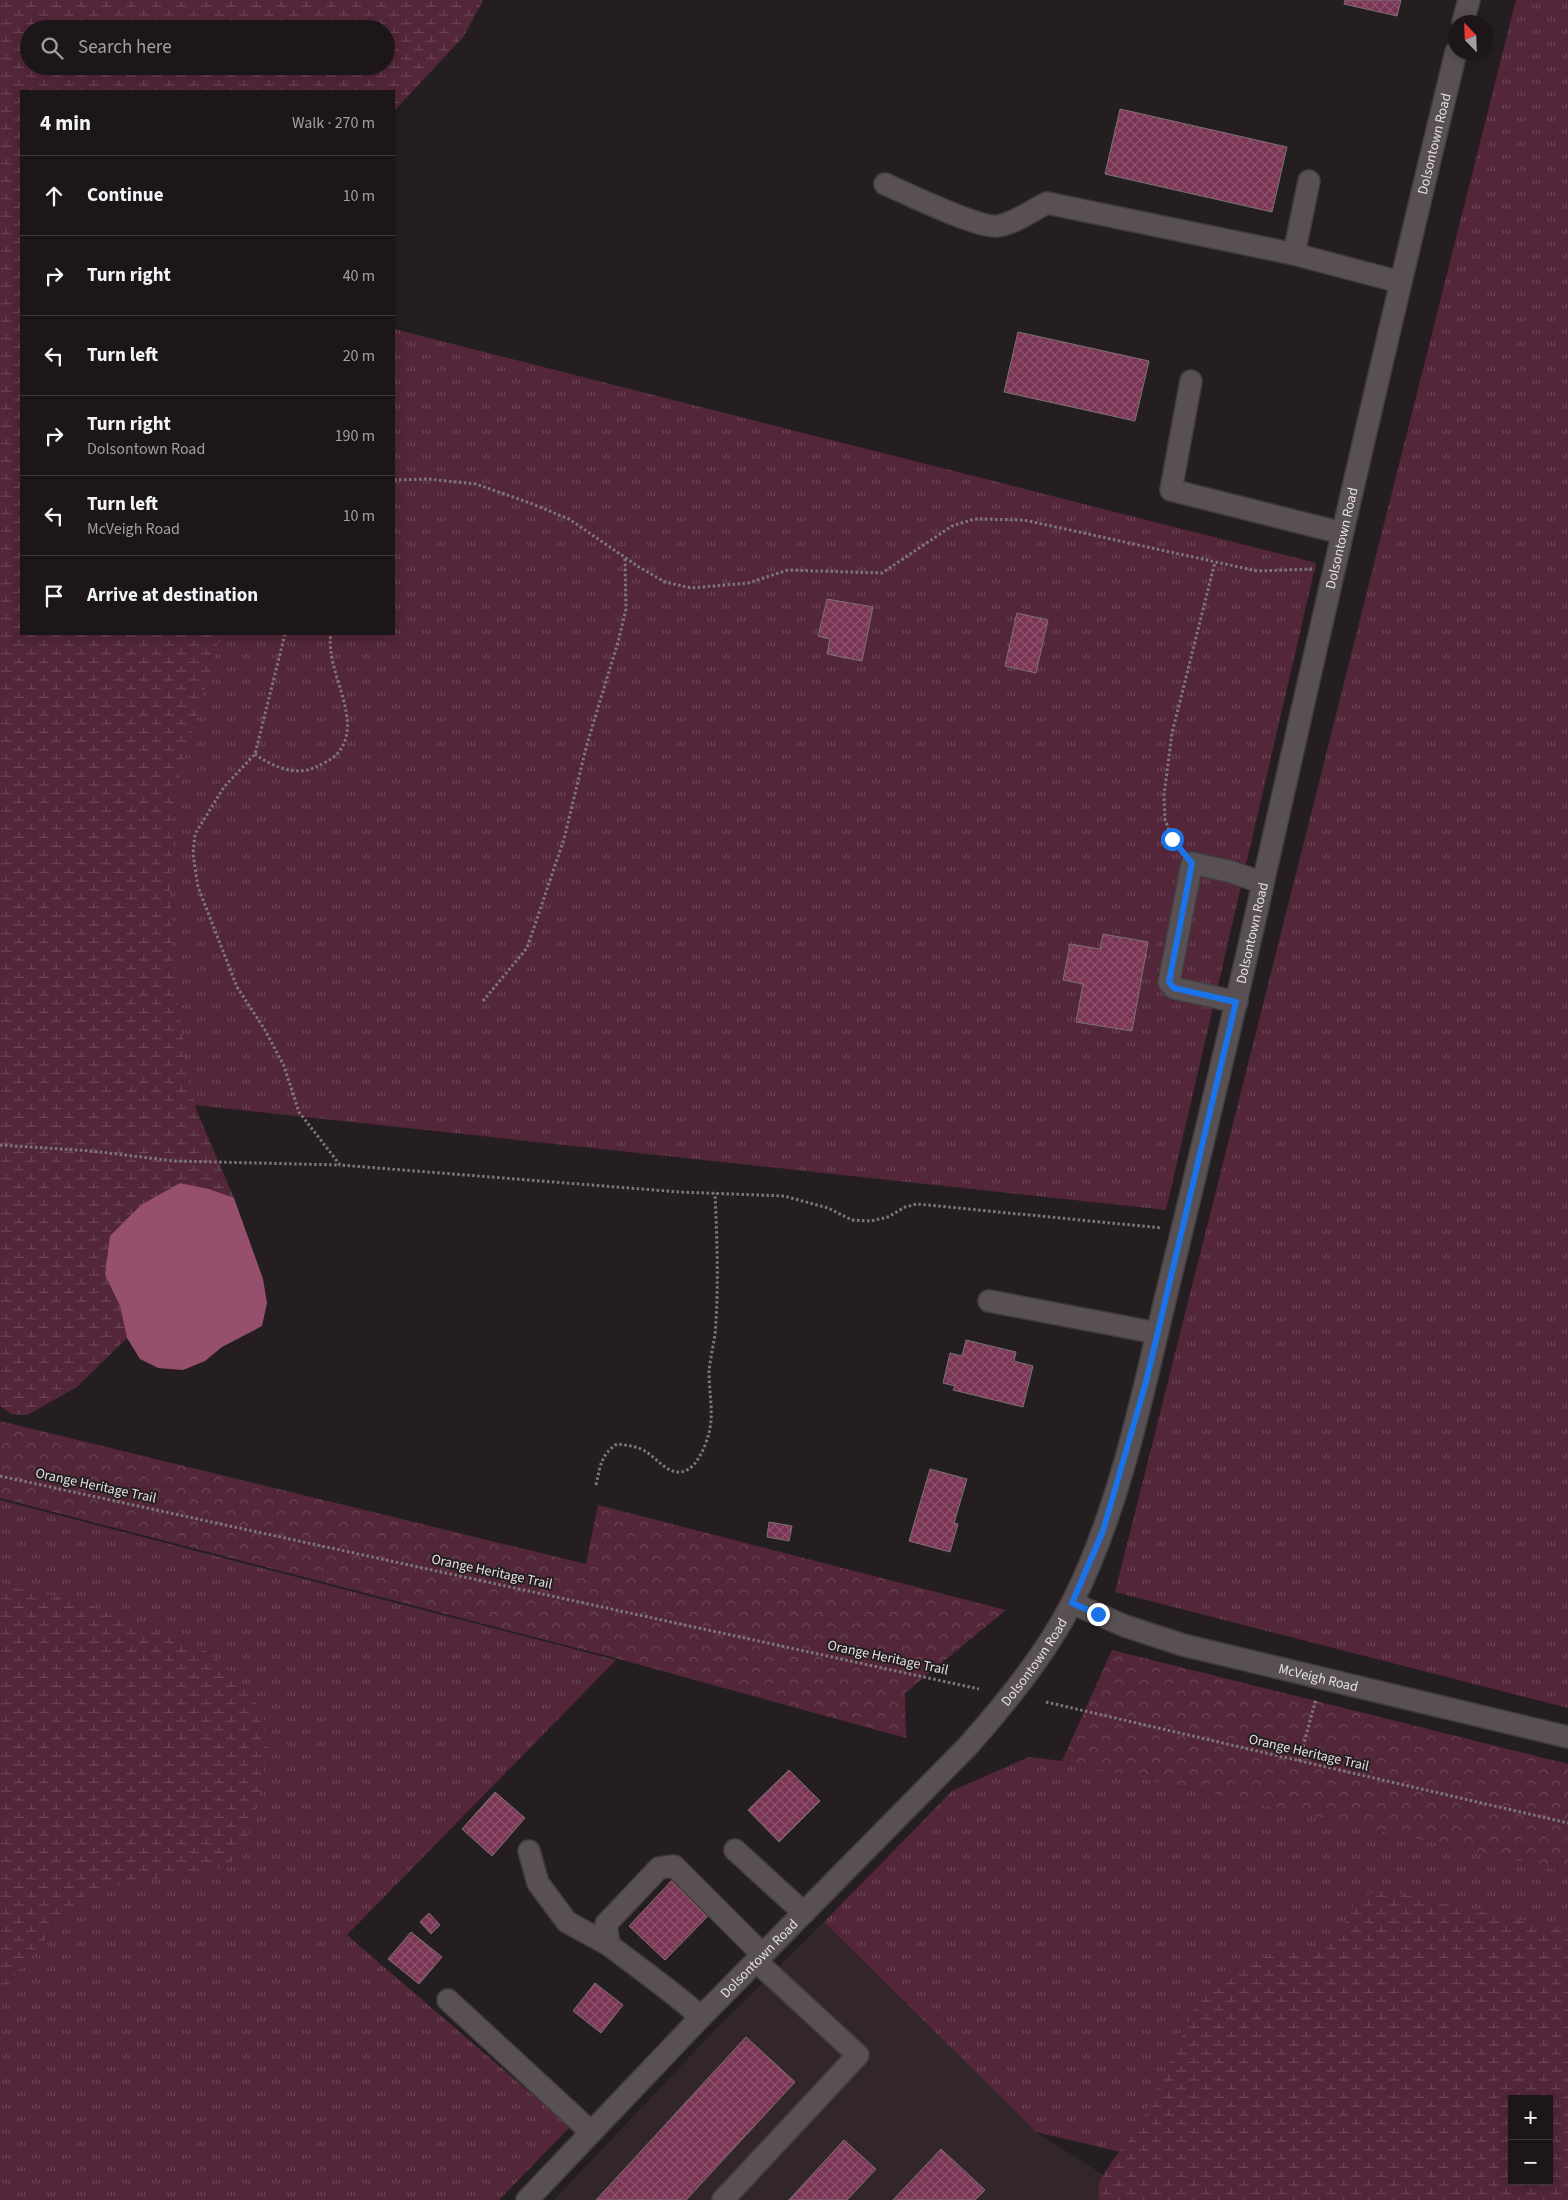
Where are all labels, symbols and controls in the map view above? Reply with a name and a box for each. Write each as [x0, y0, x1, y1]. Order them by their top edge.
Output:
north arrow [1448, 15, 1493, 60]
search box [20, 20, 395, 75]
icon: search [38, 34, 66, 62]
text: Search here [78, 34, 172, 61]
street label: Dolsontown Road [1413, 91, 1457, 197]
text: 4 min [40, 108, 91, 138]
text: Walk · 270 m [292, 112, 375, 134]
icon: ahead [40, 182, 68, 210]
text: Continue [87, 182, 164, 209]
text: 10 m [343, 185, 375, 207]
icon: right [40, 262, 68, 290]
text: Turn right [87, 262, 171, 289]
text: 40 m [343, 265, 375, 287]
icon: left [40, 342, 68, 370]
text: Turn left [87, 342, 158, 369]
text: 20 m [343, 345, 375, 367]
text: Turn right [87, 411, 171, 438]
icon: right [40, 422, 68, 450]
text: 190 m [335, 425, 375, 447]
text: Dolsontown Road [87, 438, 205, 460]
street label: Dolsontown Road [1321, 486, 1364, 591]
text: Turn left [87, 491, 158, 518]
icon: left [40, 502, 68, 530]
text: 10 m [343, 505, 375, 527]
text: McVeigh Road [87, 518, 180, 540]
icon: arrive [40, 582, 68, 610]
text: Arrive at destination [87, 582, 258, 609]
route start [1161, 828, 1184, 851]
street label: Dolsontown Road [1232, 880, 1274, 986]
street label: Orange Heritage Trail [34, 1463, 158, 1509]
street label: Orange Heritage Trail [430, 1549, 554, 1595]
route end [1087, 1603, 1110, 1626]
street label: Dolsontown Road [997, 1615, 1073, 1711]
street label: Orange Heritage Trail [826, 1635, 950, 1681]
street label: McVeigh Road [1276, 1659, 1360, 1698]
street label: Orange Heritage Trail [1247, 1729, 1371, 1777]
street label: Dolsontown Road [716, 1915, 803, 2003]
map controls [1508, 2095, 1553, 2185]
button: + [1508, 2095, 1553, 2140]
button: − [1508, 2140, 1553, 2185]

